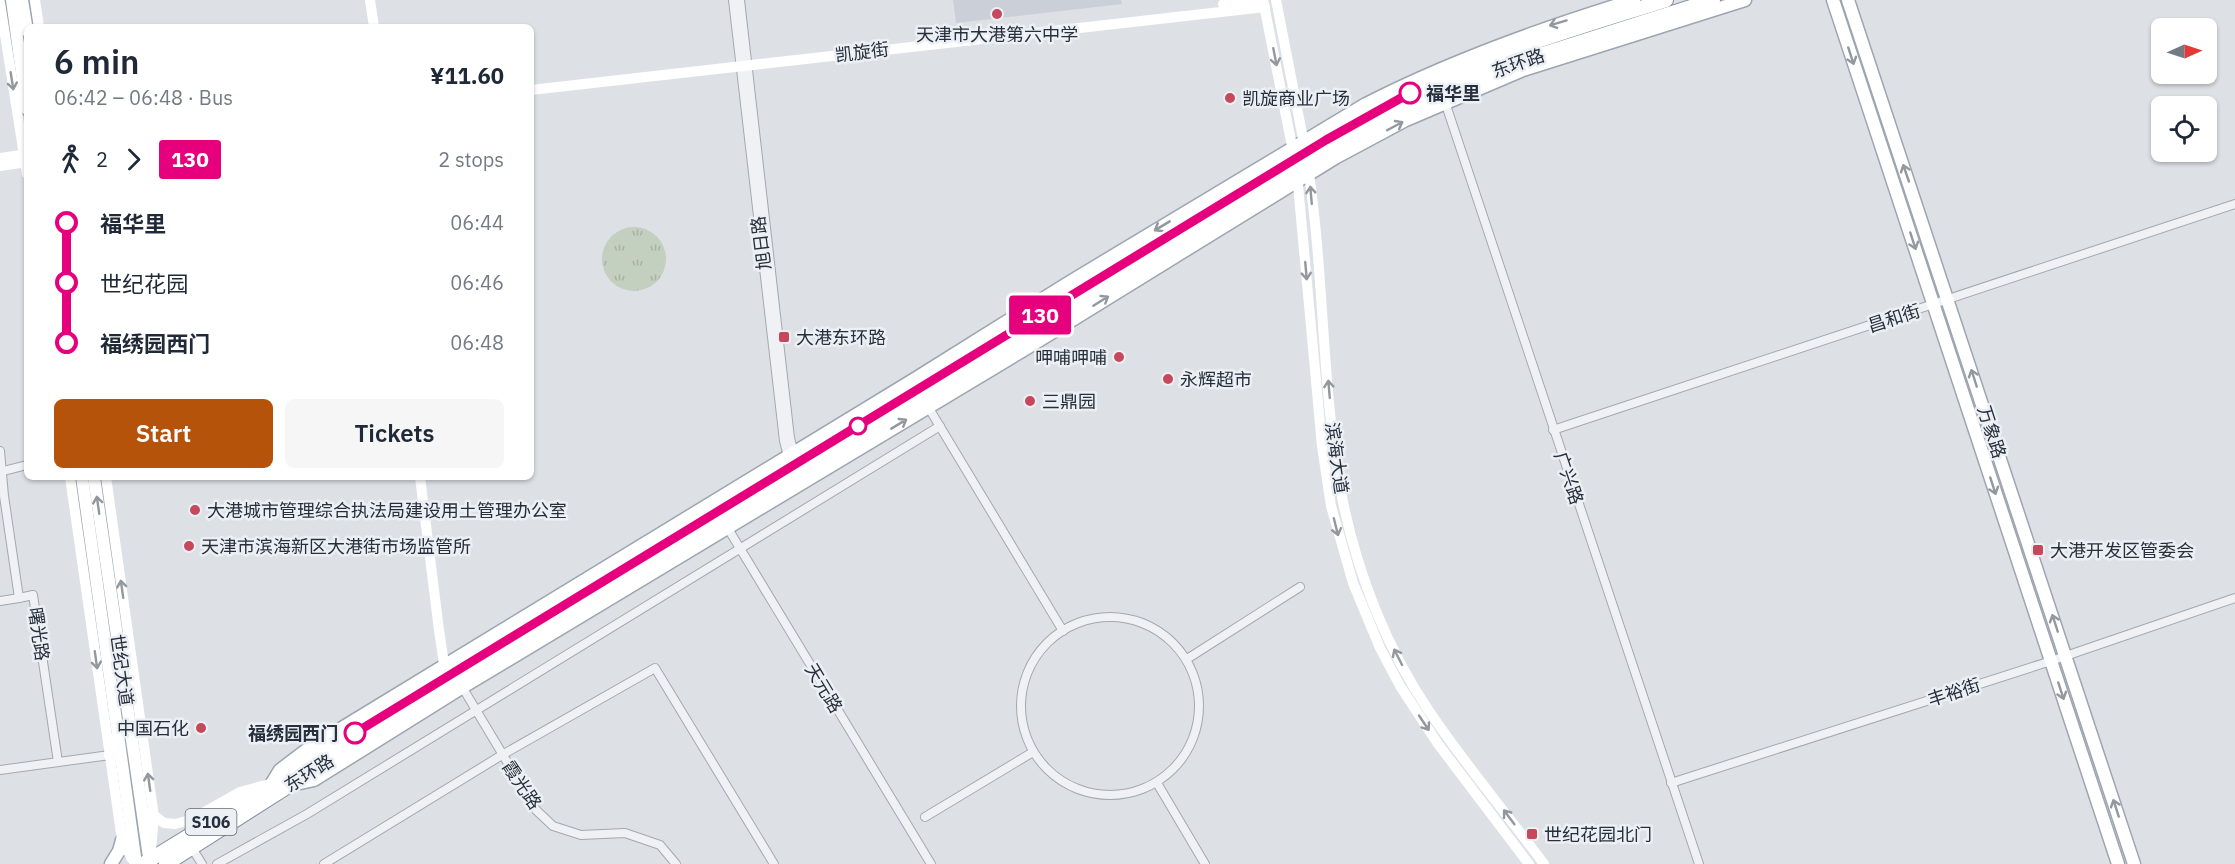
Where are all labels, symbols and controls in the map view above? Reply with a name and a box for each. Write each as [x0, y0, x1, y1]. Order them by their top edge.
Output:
marker: 天津市大港第六中学 [990, 7, 1004, 21]
one-way arrow [1549, 18, 1568, 29]
north arrow [2151, 18, 2217, 84]
map controls [2151, 18, 2217, 162]
place label: 天津市大港第六中学 [916, 23, 1078, 46]
street label: 凯旋街 [834, 37, 890, 67]
text: 6 min [54, 40, 139, 83]
street label: 东环路 [1489, 43, 1547, 83]
one-way arrow [1846, 46, 1857, 65]
one-way arrow [1270, 47, 1281, 67]
text: ¥11.60 [430, 61, 504, 90]
one-way arrow [7, 71, 18, 91]
marker: 福华里 [1399, 82, 1421, 104]
place label: 福华里 [1426, 82, 1480, 105]
text: 06:42 – 06:48 · Bus [54, 84, 233, 111]
place label: 凯旋商业广场 [1242, 87, 1350, 110]
marker: 凯旋商业广场 [1223, 91, 1237, 105]
button: locate [2151, 96, 2217, 162]
one-way arrow [1386, 120, 1403, 132]
icon: walk [54, 143, 87, 176]
icon: forward [117, 143, 150, 176]
text: 130 [171, 145, 209, 173]
text: 2 [96, 146, 108, 173]
text: 2 stops [438, 146, 504, 173]
one-way arrow [1900, 164, 1911, 183]
one-way arrow [1305, 186, 1316, 205]
text: 福华里 [100, 209, 166, 238]
text: 06:44 [450, 209, 504, 236]
street label: 旭日路 [746, 215, 776, 271]
one-way arrow [1154, 221, 1171, 233]
one-way arrow [1908, 231, 1919, 250]
one-way arrow [1301, 260, 1312, 280]
text: 世纪花园 [100, 269, 188, 298]
text: 06:46 [450, 269, 504, 296]
one-way arrow [1092, 295, 1109, 307]
line badge: 130 [1006, 296, 1074, 334]
street label: 昌和街 [1865, 299, 1923, 337]
text: 130 [1021, 301, 1059, 329]
place label: 大港东环路 [796, 326, 886, 349]
text: 福绣园西门 [100, 329, 210, 358]
text: 06:48 [450, 329, 504, 356]
marker: 大港东环路 [777, 330, 791, 344]
place label: 呷哺呷哺 [1035, 346, 1107, 369]
marker: 呷哺呷哺 [1112, 350, 1126, 364]
place label: 永辉超市 [1180, 368, 1252, 391]
one-way arrow [1968, 369, 1979, 388]
marker: 永辉超市 [1161, 372, 1175, 386]
one-way arrow [1323, 380, 1334, 400]
place label: 三鼎园 [1042, 390, 1096, 413]
marker: 三鼎园 [1023, 394, 1037, 408]
button: Start [54, 399, 273, 468]
button: Tickets [285, 399, 504, 468]
street label: 万象路 [1973, 403, 2011, 461]
unlabelled marker [849, 417, 867, 435]
one-way arrow [890, 418, 907, 430]
street label: 滨海大道 [1321, 421, 1353, 495]
street label: 广兴路 [1549, 449, 1589, 507]
one-way arrow [1989, 476, 2000, 495]
one-way arrow [93, 495, 104, 515]
place label: 大港城市管理综合执法局建设用土管理办公室 [207, 499, 567, 522]
marker: 大港城市管理综合执法局建设用土管理办公室 [188, 503, 202, 517]
one-way arrow [1331, 517, 1343, 536]
place label: 天津市滨海新区大港街市场监管所 [201, 535, 471, 558]
marker: 天津市滨海新区大港街市场监管所 [182, 539, 196, 553]
place label: 大港开发区管委会 [2050, 539, 2194, 562]
marker: 大港开发区管委会 [2031, 543, 2045, 557]
one-way arrow [117, 579, 128, 599]
street label: 曙光路 [24, 606, 54, 662]
one-way arrow [2048, 614, 2059, 633]
street label: 世纪大道 [106, 633, 138, 707]
one-way arrow [91, 649, 102, 669]
one-way arrow [1392, 649, 1403, 667]
street label: 天元路 [800, 659, 848, 717]
street label: 丰裕街 [1925, 673, 1983, 711]
one-way arrow [2056, 681, 2067, 700]
one-way arrow [1418, 714, 1430, 731]
place label: 中国石化 [117, 717, 189, 740]
marker: 中国石化 [194, 721, 208, 735]
place label: 福绣园西门 [248, 722, 338, 745]
marker: 福绣园西门 [344, 722, 366, 744]
street label: 东环路 [280, 749, 338, 797]
street label: 霞光路 [497, 756, 547, 814]
one-way arrow [144, 772, 155, 792]
one-way arrow [2109, 799, 2120, 818]
road number: S106 [186, 809, 236, 835]
one-way arrow [1502, 810, 1515, 826]
place label: 世纪花园北门 [1544, 823, 1652, 846]
marker: 世纪花园北门 [1525, 827, 1539, 841]

